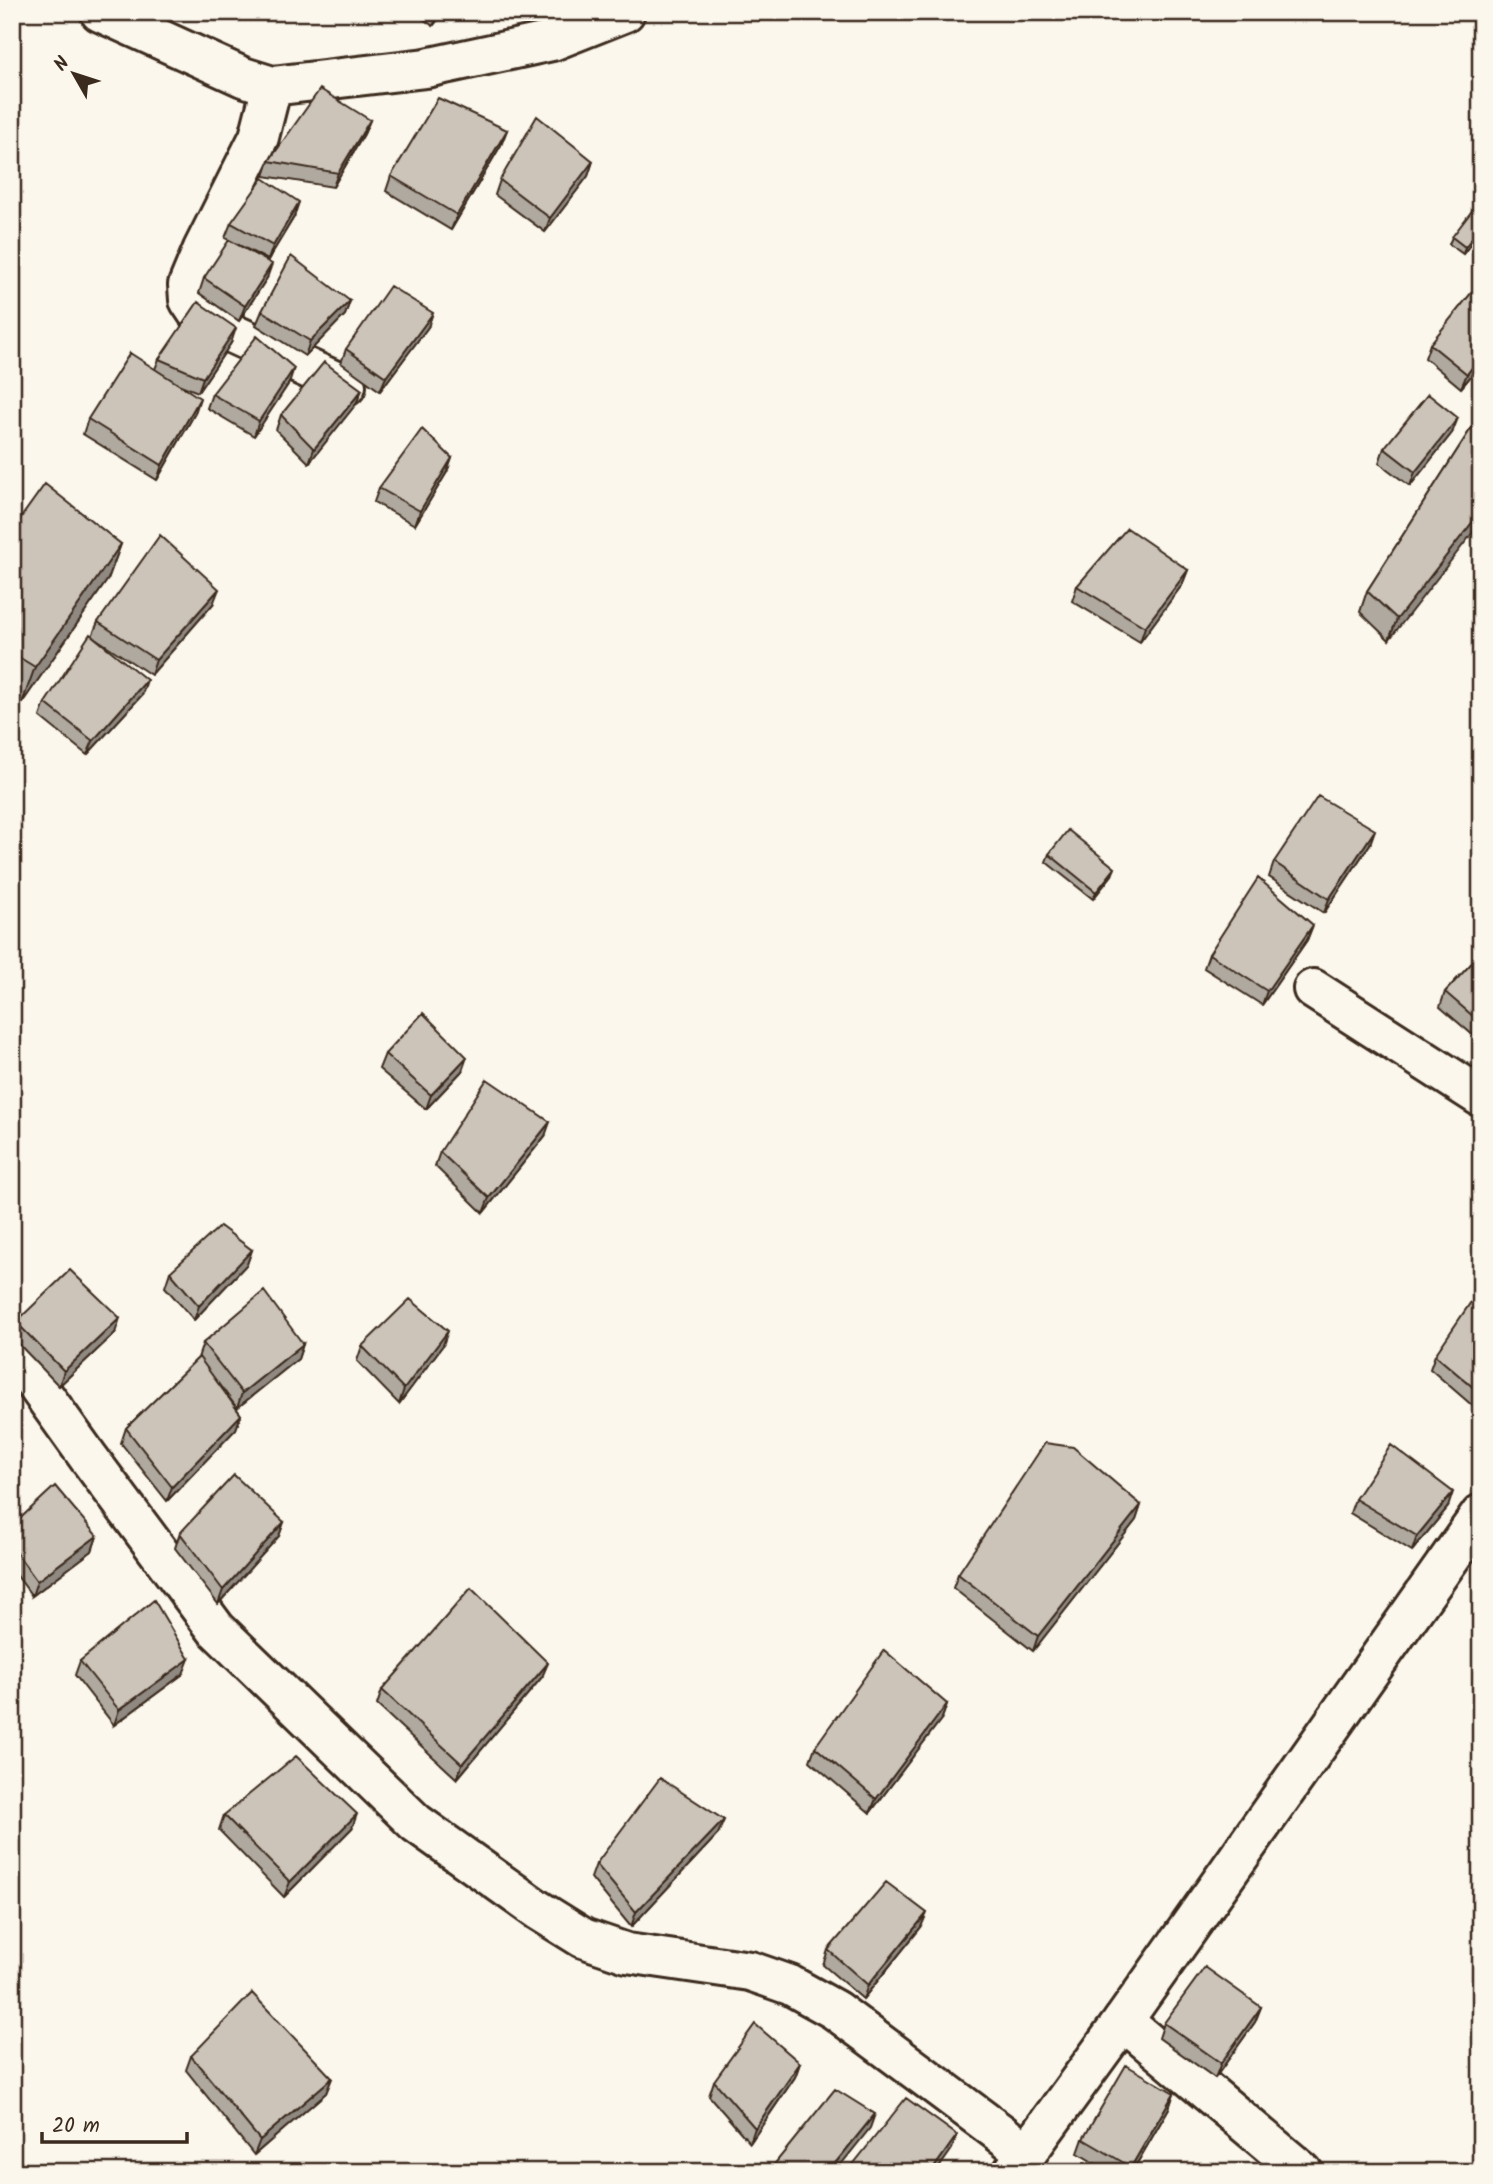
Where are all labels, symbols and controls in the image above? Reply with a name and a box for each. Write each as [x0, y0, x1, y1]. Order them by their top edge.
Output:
north arrow [38, 38, 108, 108]
text: N [47, 50, 78, 79]
scale bar [42, 2100, 187, 2144]
text: 20 m [52, 2110, 100, 2143]

